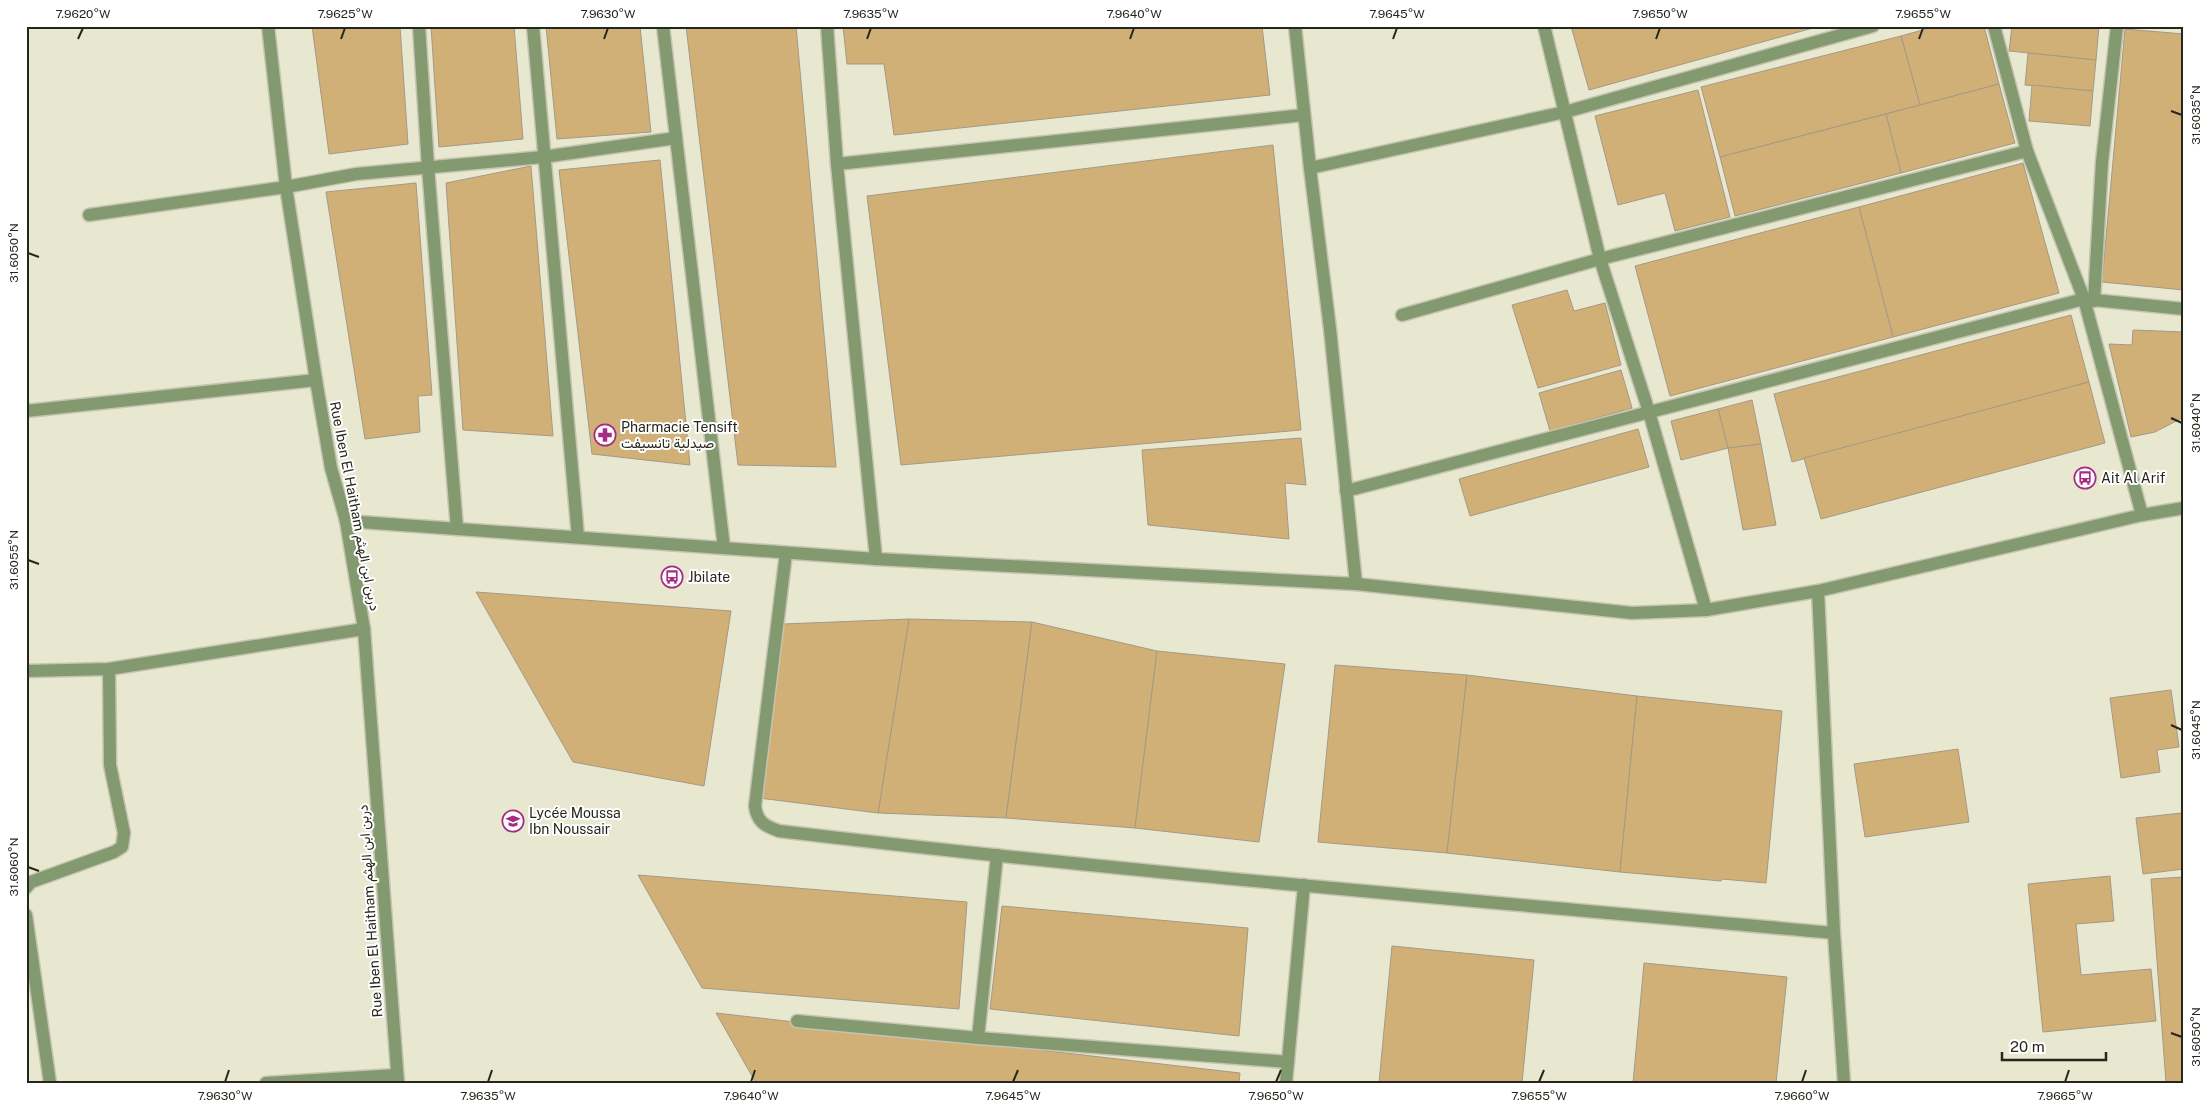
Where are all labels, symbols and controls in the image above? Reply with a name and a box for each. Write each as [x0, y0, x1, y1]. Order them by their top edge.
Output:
text: 7.9620°W [56, 7, 111, 21]
text: 7.9625°W [317, 7, 373, 21]
text: 7.9630°W [580, 7, 636, 21]
text: 7.9635°W [843, 7, 899, 21]
text: 7.9640°W [1106, 7, 1162, 21]
text: 7.9645°W [1369, 7, 1425, 21]
text: 7.9650°W [1632, 7, 1688, 21]
text: 7.9655°W [1895, 7, 1951, 21]
text: 31.6035°N [2189, 85, 2203, 145]
text: 31.6050°N [7, 223, 21, 283]
text: 31.6040°N [2189, 393, 2203, 453]
street label: Rue Iben El Haitham دربن ابن الهثم [326, 400, 383, 613]
place label: Pharmacie Tensift صيدلية تانسيفت [621, 419, 738, 451]
pharmacy icon: Pharmacie Tensift صيدلية تانسيفت [593, 423, 617, 447]
bus stop icon: Ait Al Arif [2073, 466, 2097, 490]
place label: Ait Al Arif [2101, 470, 2166, 486]
text: 31.6055°N [7, 530, 21, 590]
bus stop icon: Jbilate [660, 565, 684, 589]
place label: Jbilate [688, 569, 730, 585]
text: 31.6045°N [2189, 700, 2203, 760]
street label: Rue Iben El Haitham دربن ابن الهثم [355, 804, 386, 1018]
place label: Lycée Moussa Ibn Noussair [529, 805, 621, 837]
school or university icon: Lycée Moussa Ibn Noussair [501, 809, 525, 833]
text: 31.6060°N [7, 837, 21, 897]
text: 31.6050°N [2189, 1007, 2203, 1067]
scale bar [2002, 1029, 2106, 1061]
text: 20 m [2010, 1038, 2045, 1055]
text: 7.9630°W [197, 1089, 253, 1103]
text: 7.9635°W [460, 1089, 516, 1103]
text: 7.9640°W [723, 1089, 779, 1103]
text: 7.9645°W [985, 1089, 1041, 1103]
text: 7.9650°W [1248, 1089, 1304, 1103]
text: 7.9655°W [1511, 1089, 1567, 1103]
text: 7.9660°W [1775, 1089, 1830, 1103]
text: 7.9665°W [2037, 1089, 2093, 1103]

